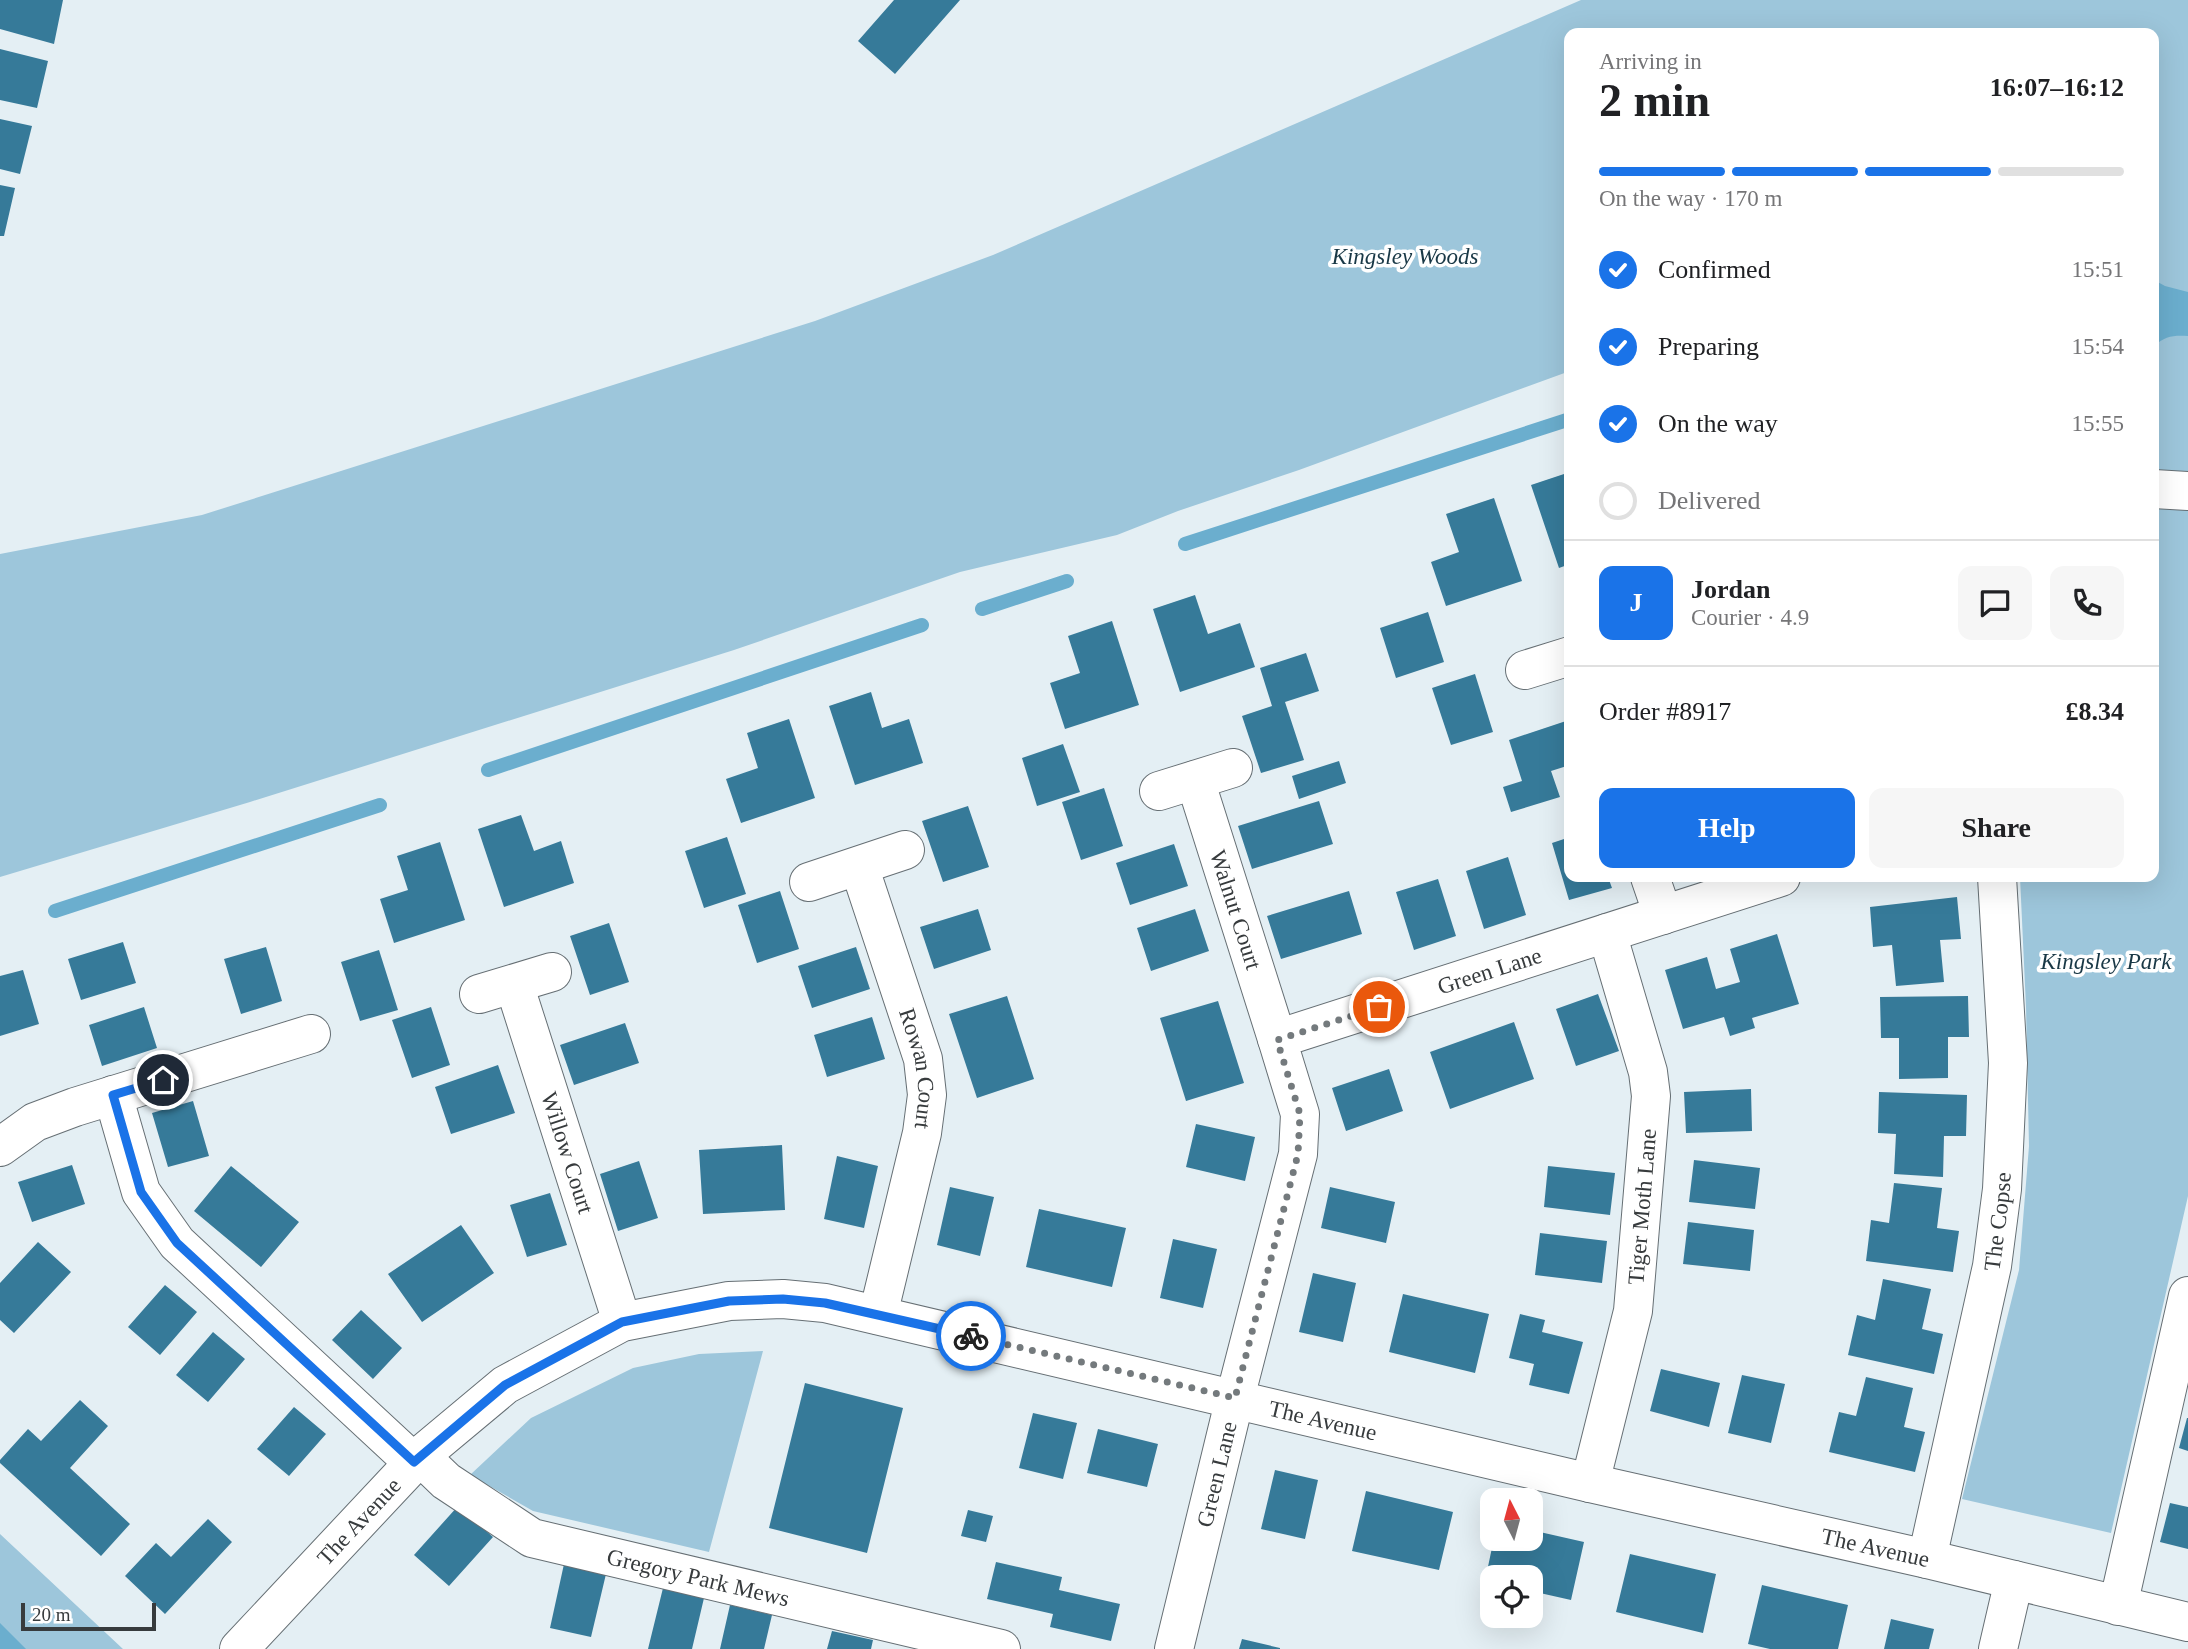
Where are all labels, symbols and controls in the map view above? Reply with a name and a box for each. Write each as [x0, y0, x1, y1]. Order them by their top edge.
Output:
text: Arriving in [1599, 49, 1702, 74]
text: 16:07–16:12 [1990, 73, 2124, 102]
text: 2 min [1599, 75, 1710, 126]
text: On the way · 170 m [1599, 186, 1782, 211]
park label: Kingsley Woods [1331, 244, 1478, 269]
icon: check [1599, 251, 1637, 289]
text: Confirmed [1658, 255, 1771, 284]
text: 15:51 [2072, 257, 2124, 282]
icon: check [1599, 328, 1637, 366]
text: Preparing [1658, 332, 1759, 361]
text: 15:54 [2072, 334, 2124, 359]
icon: check [1599, 405, 1637, 443]
text: On the way [1658, 409, 1778, 438]
text: 15:55 [2072, 411, 2124, 436]
text: Delivered [1658, 486, 1761, 515]
button: chat [1958, 566, 2032, 640]
button: phone [2050, 566, 2124, 640]
text: Jordan [1691, 575, 1770, 604]
text: J [1630, 588, 1643, 617]
text: Courier · 4.9 [1691, 605, 1809, 630]
text: Order #8917 [1599, 697, 1731, 726]
text: £8.34 [2066, 697, 2124, 726]
button: Help [1599, 788, 1855, 868]
button: Share [1869, 788, 2124, 868]
street label: Walnut Court [1205, 847, 1267, 973]
street label: Green Lane [1434, 942, 1545, 999]
park label: Kingsley Park [2040, 949, 2172, 974]
pin [1349, 977, 1409, 1037]
icon: bag [1360, 988, 1398, 1026]
street label: Rowan Court [894, 1005, 940, 1131]
pin [133, 1050, 193, 1110]
icon: home [144, 1061, 182, 1099]
street label: Willow Court [537, 1089, 599, 1217]
street label: Tiger Moth Lane [1623, 1128, 1661, 1286]
street label: The Copse [1979, 1172, 2015, 1272]
courier [936, 1301, 1006, 1371]
icon: bike [952, 1317, 990, 1355]
street label: The Avenue [1266, 1395, 1379, 1445]
street label: Green Lane [1192, 1419, 1241, 1530]
street label: The Avenue [312, 1473, 405, 1570]
north arrow [1480, 1488, 1544, 1550]
map controls [1480, 1488, 1543, 1628]
street label: The Avenue [1819, 1523, 1932, 1572]
street label: Gregory Park Mews [604, 1544, 792, 1611]
button: locate [1480, 1565, 1543, 1628]
scale bar [21, 1600, 156, 1632]
text: 20 m [32, 1604, 71, 1625]

